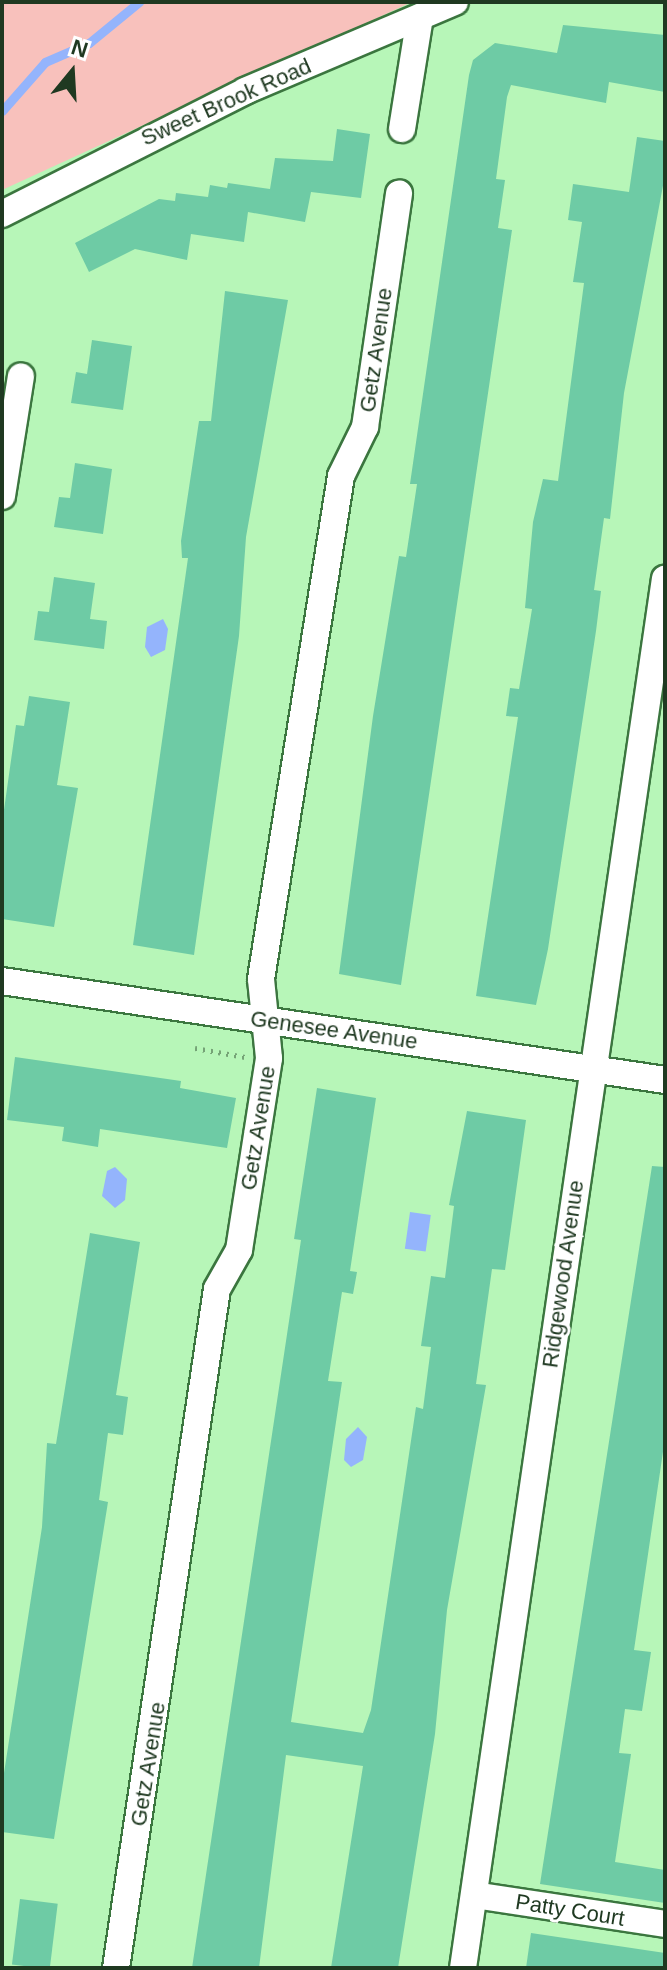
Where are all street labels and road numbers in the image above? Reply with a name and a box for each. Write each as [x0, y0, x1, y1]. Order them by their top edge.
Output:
street label: Sweet Brook Road [137, 53, 315, 151]
street label: Getz Avenue [354, 285, 398, 415]
street label: Genesee Avenue [248, 1005, 420, 1055]
street label: Getz Avenue [235, 1063, 281, 1193]
street label: Ridgewood Avenue [537, 1178, 589, 1370]
street label: Getz Avenue [125, 1699, 171, 1829]
street label: Patty Court [514, 1888, 626, 1932]

